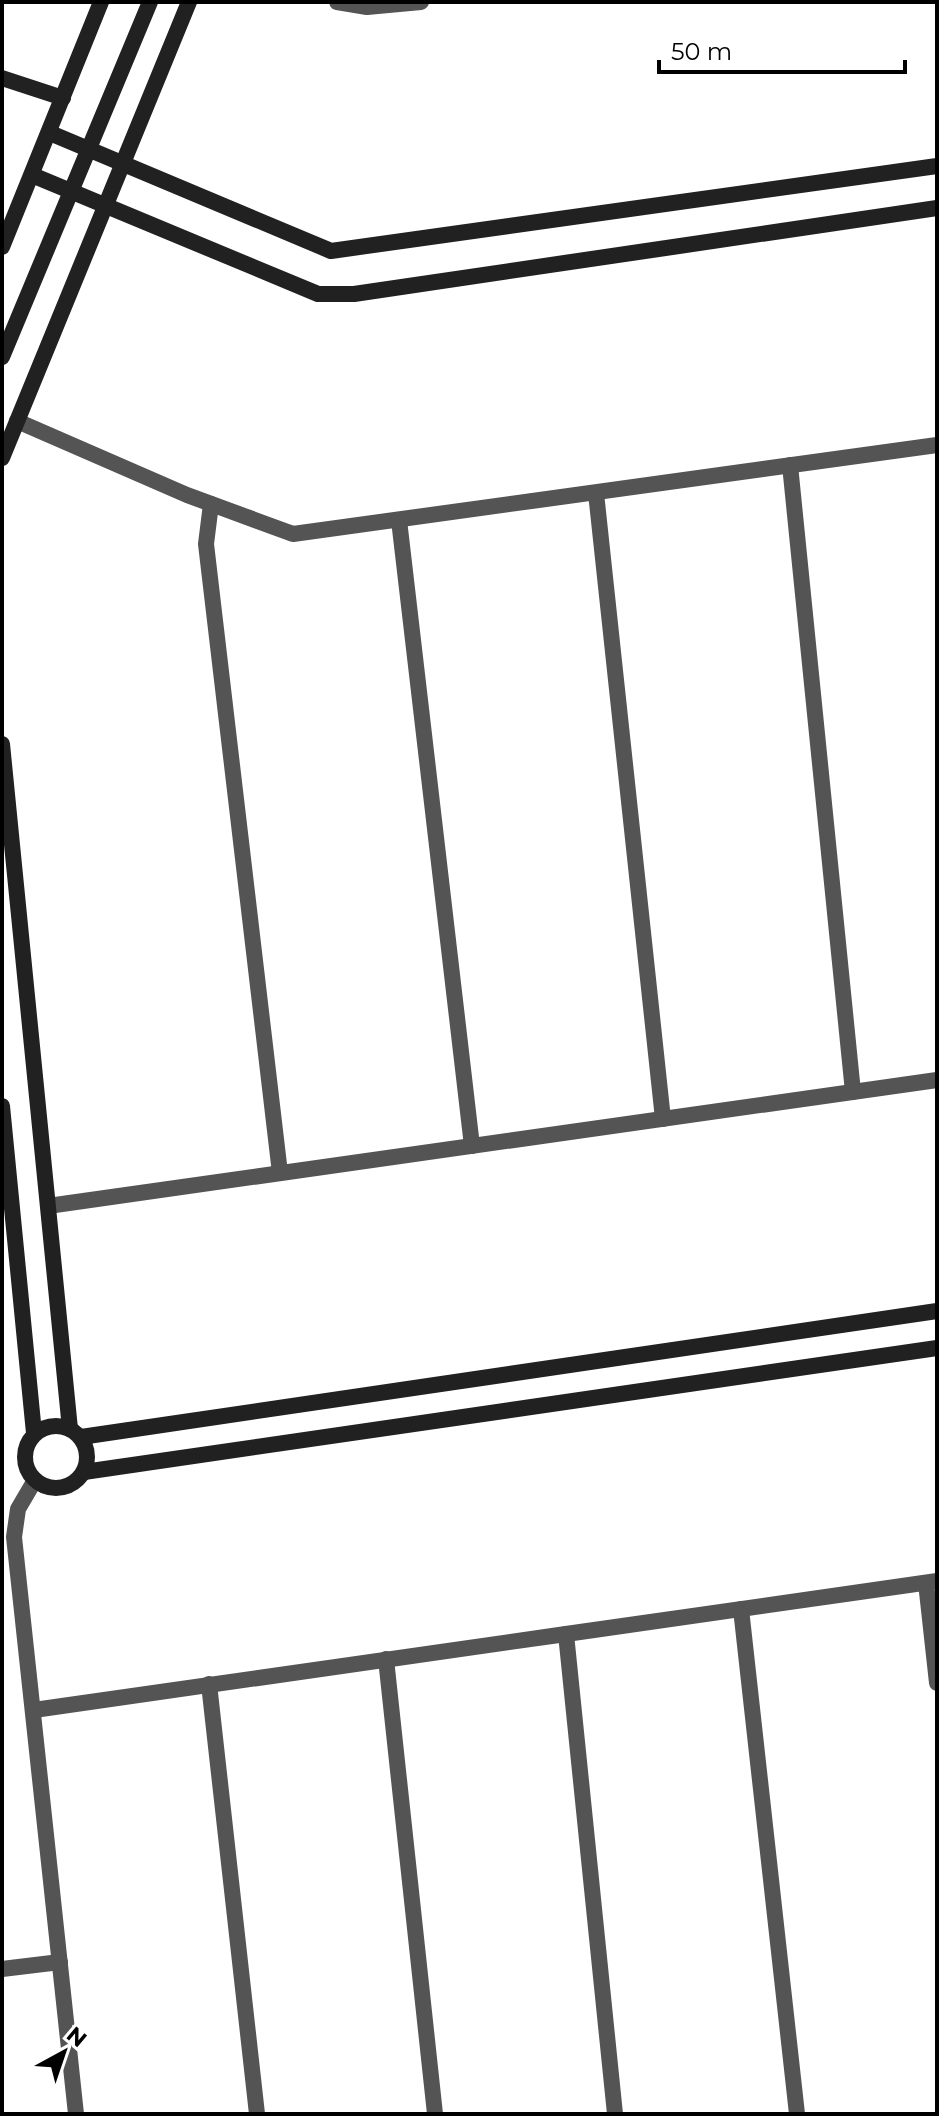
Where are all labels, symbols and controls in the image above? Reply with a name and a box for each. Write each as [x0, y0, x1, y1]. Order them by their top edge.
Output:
scale bar [659, 24, 905, 74]
text: 50 m [671, 37, 732, 66]
north arrow [24, 2012, 104, 2092]
text: N [61, 2021, 92, 2053]

